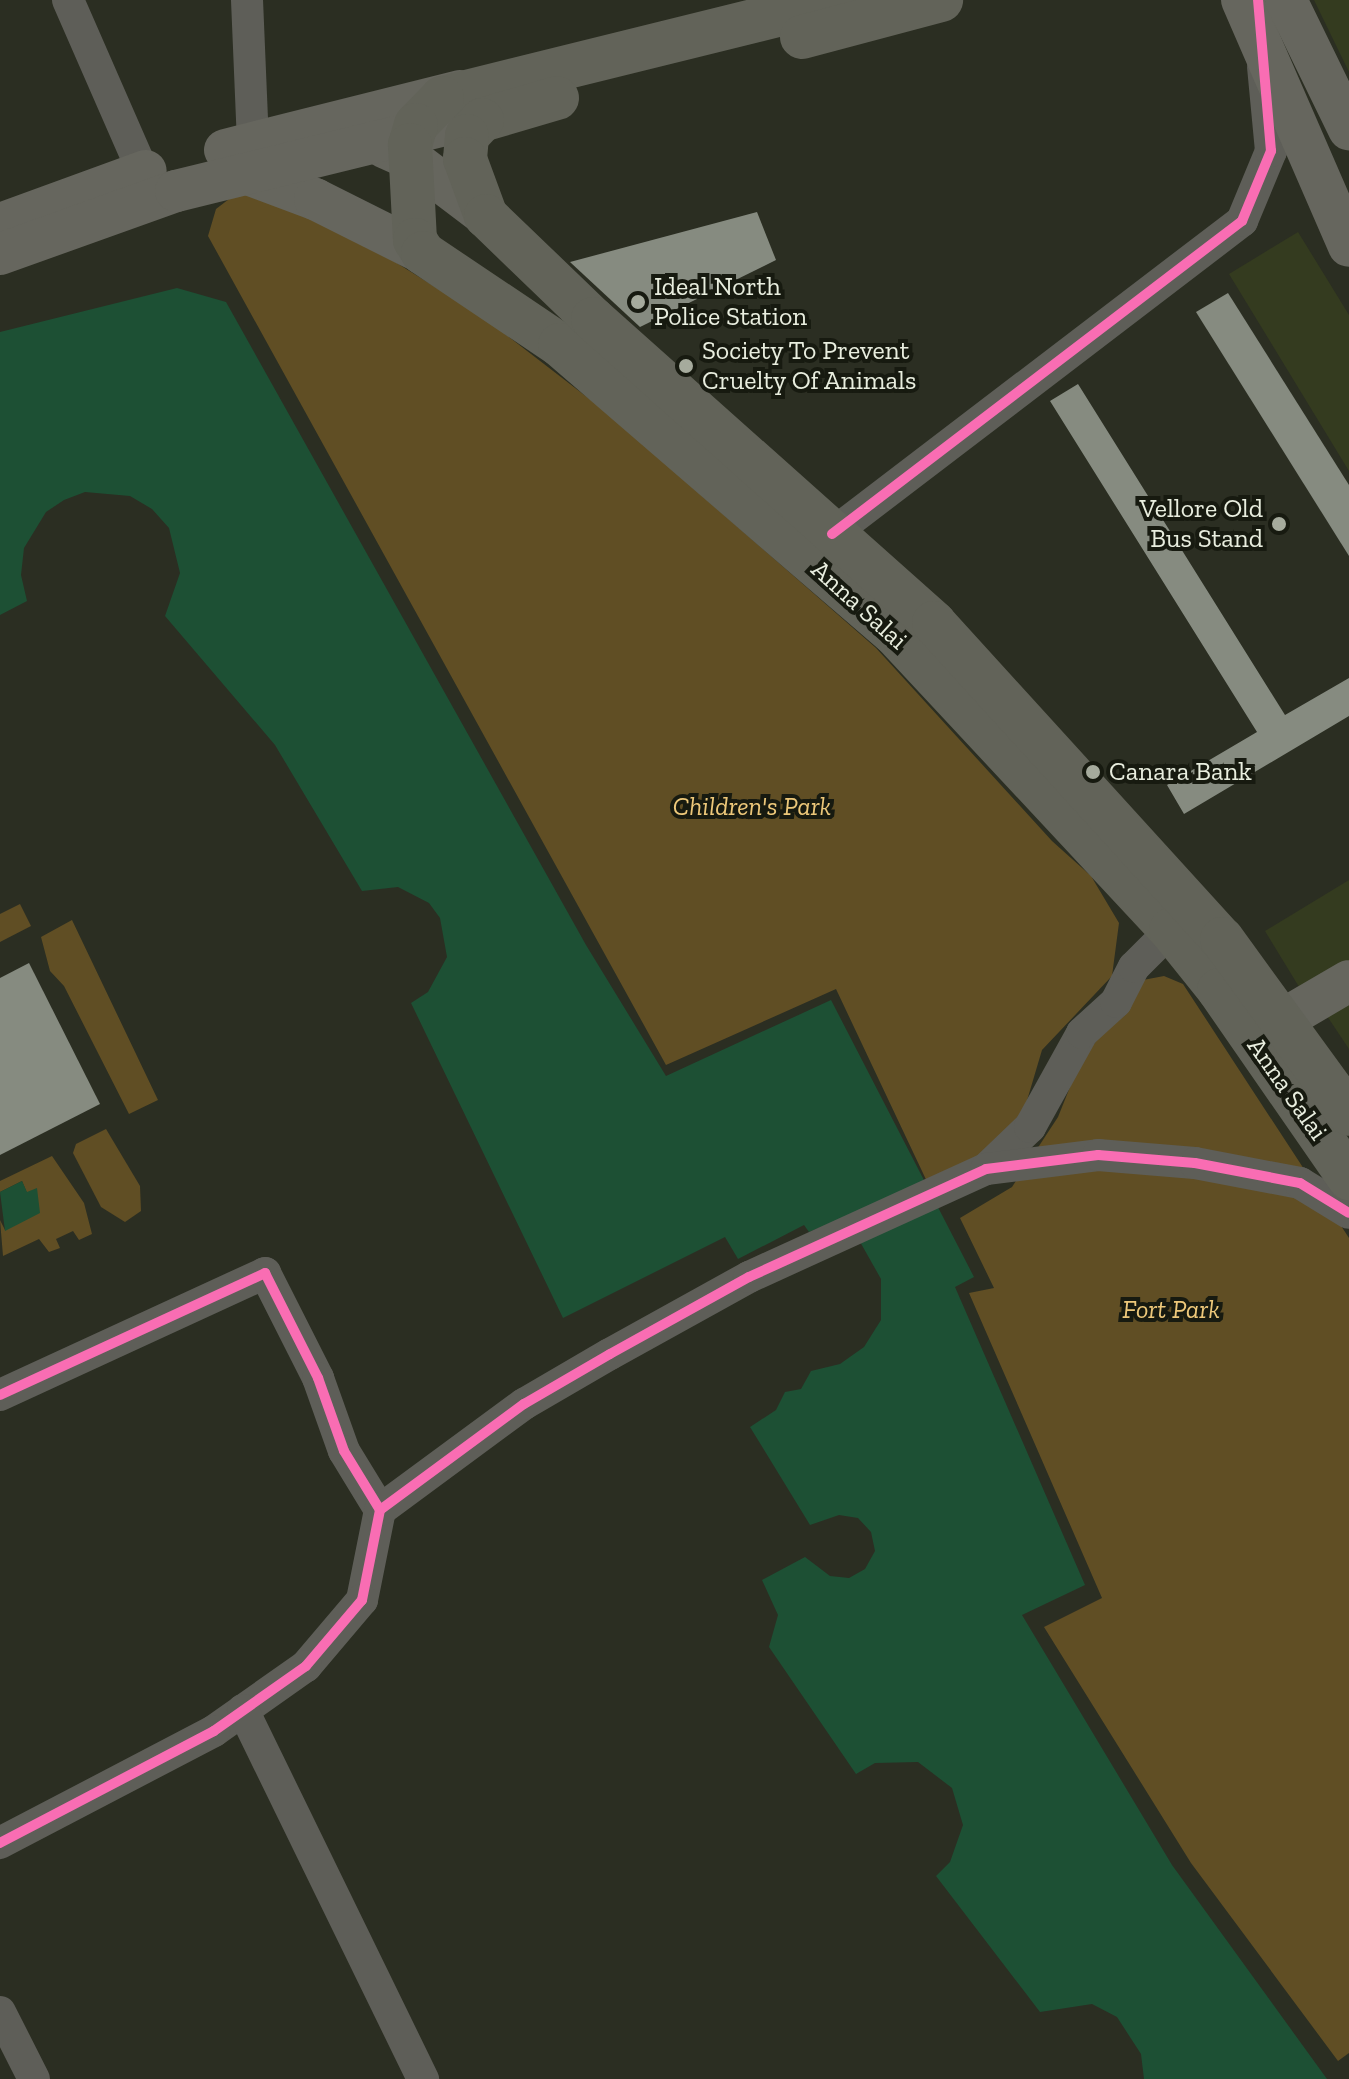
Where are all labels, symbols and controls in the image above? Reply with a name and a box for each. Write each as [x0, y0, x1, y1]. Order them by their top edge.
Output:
place label: Ideal North Police Station [654, 271, 807, 332]
marker: Ideal North Police Station [629, 293, 647, 311]
place label: Society To Prevent Cruelty Of Animals [702, 335, 918, 396]
marker: Society To Prevent Cruelty Of Animals [677, 357, 695, 375]
place label: Vellore Old Bus Stand [1140, 493, 1263, 554]
marker: Vellore Old Bus Stand [1270, 515, 1288, 533]
street label: Anna Salai [805, 554, 913, 656]
place label: Canara Bank [1109, 756, 1252, 788]
marker: Canara Bank [1084, 763, 1102, 781]
park label: Children's Park [673, 791, 831, 823]
street label: Anna Salai [1240, 1032, 1334, 1146]
park label: Fort Park [1122, 1294, 1220, 1326]

